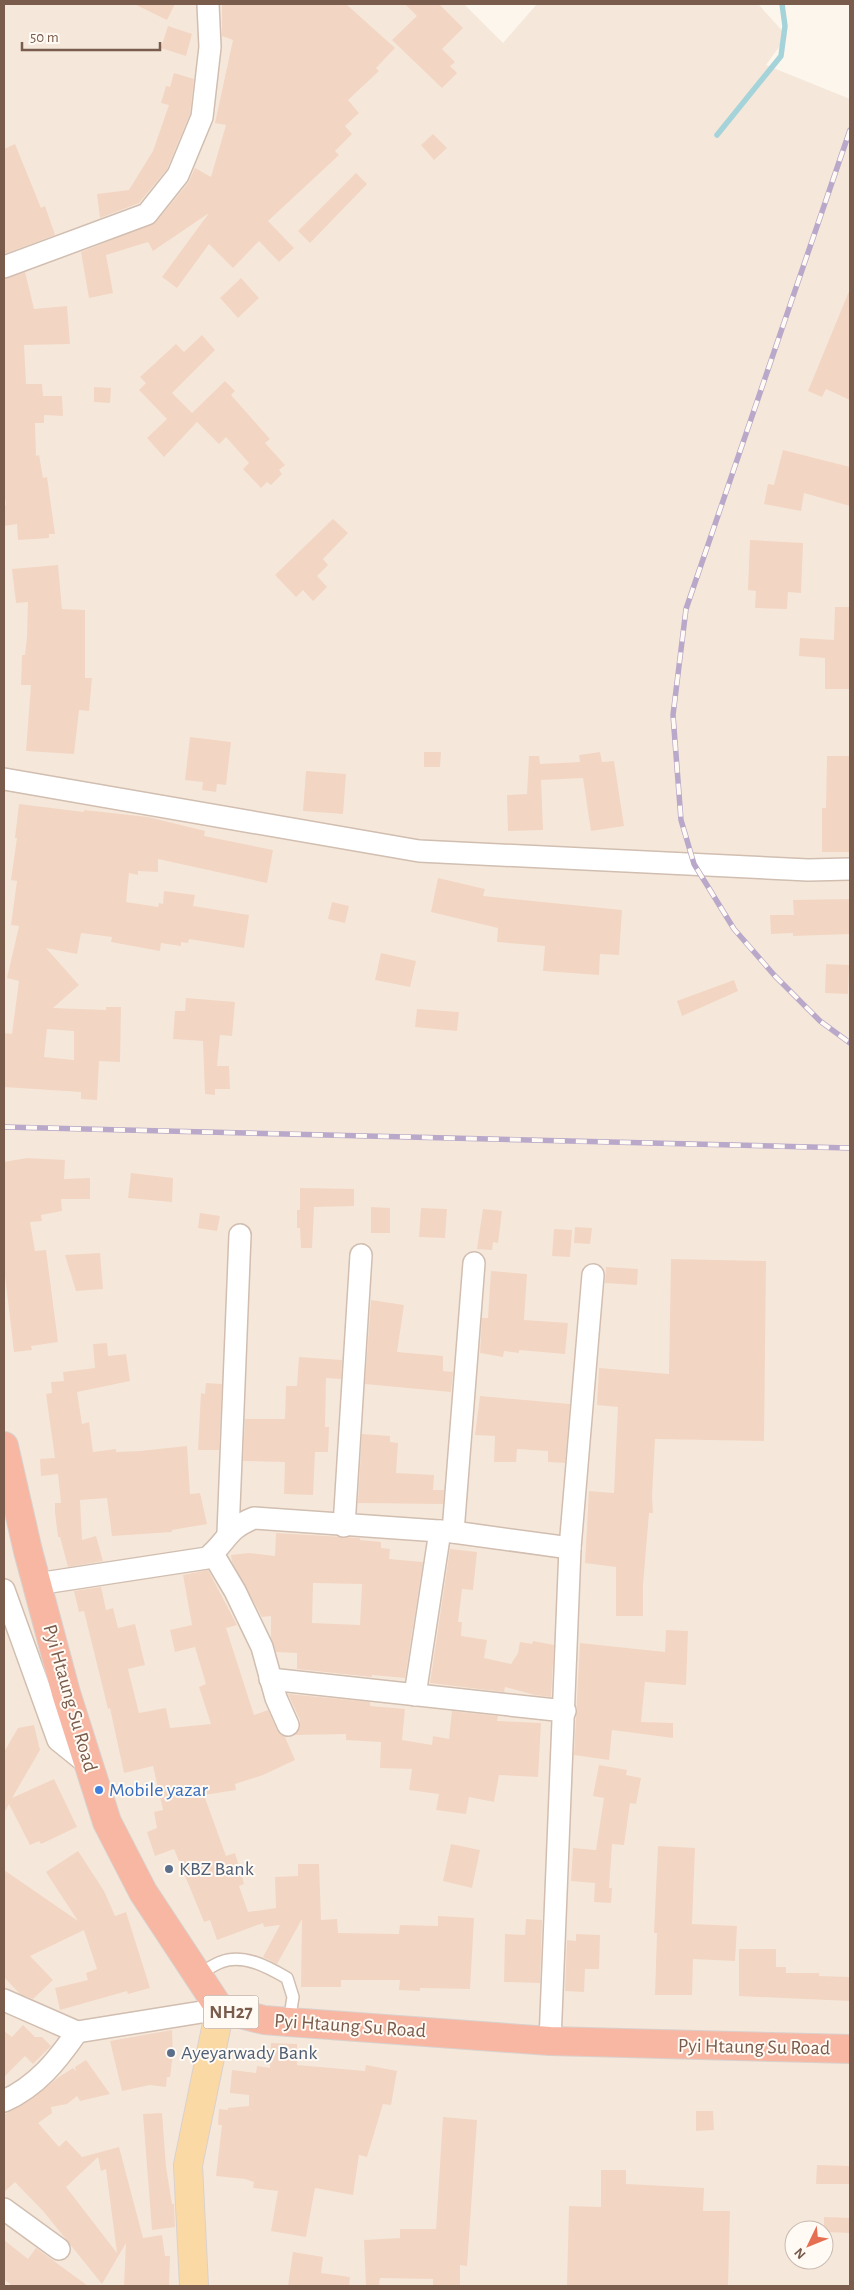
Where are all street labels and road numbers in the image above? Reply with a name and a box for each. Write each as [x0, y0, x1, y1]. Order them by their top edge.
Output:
street label: Pyi Htaung Su Road [39, 1622, 101, 1774]
road number: NH27 [204, 1995, 258, 2028]
street label: Pyi Htaung Su Road [273, 2011, 427, 2041]
street label: Pyi Htaung Su Road [678, 2036, 830, 2058]

